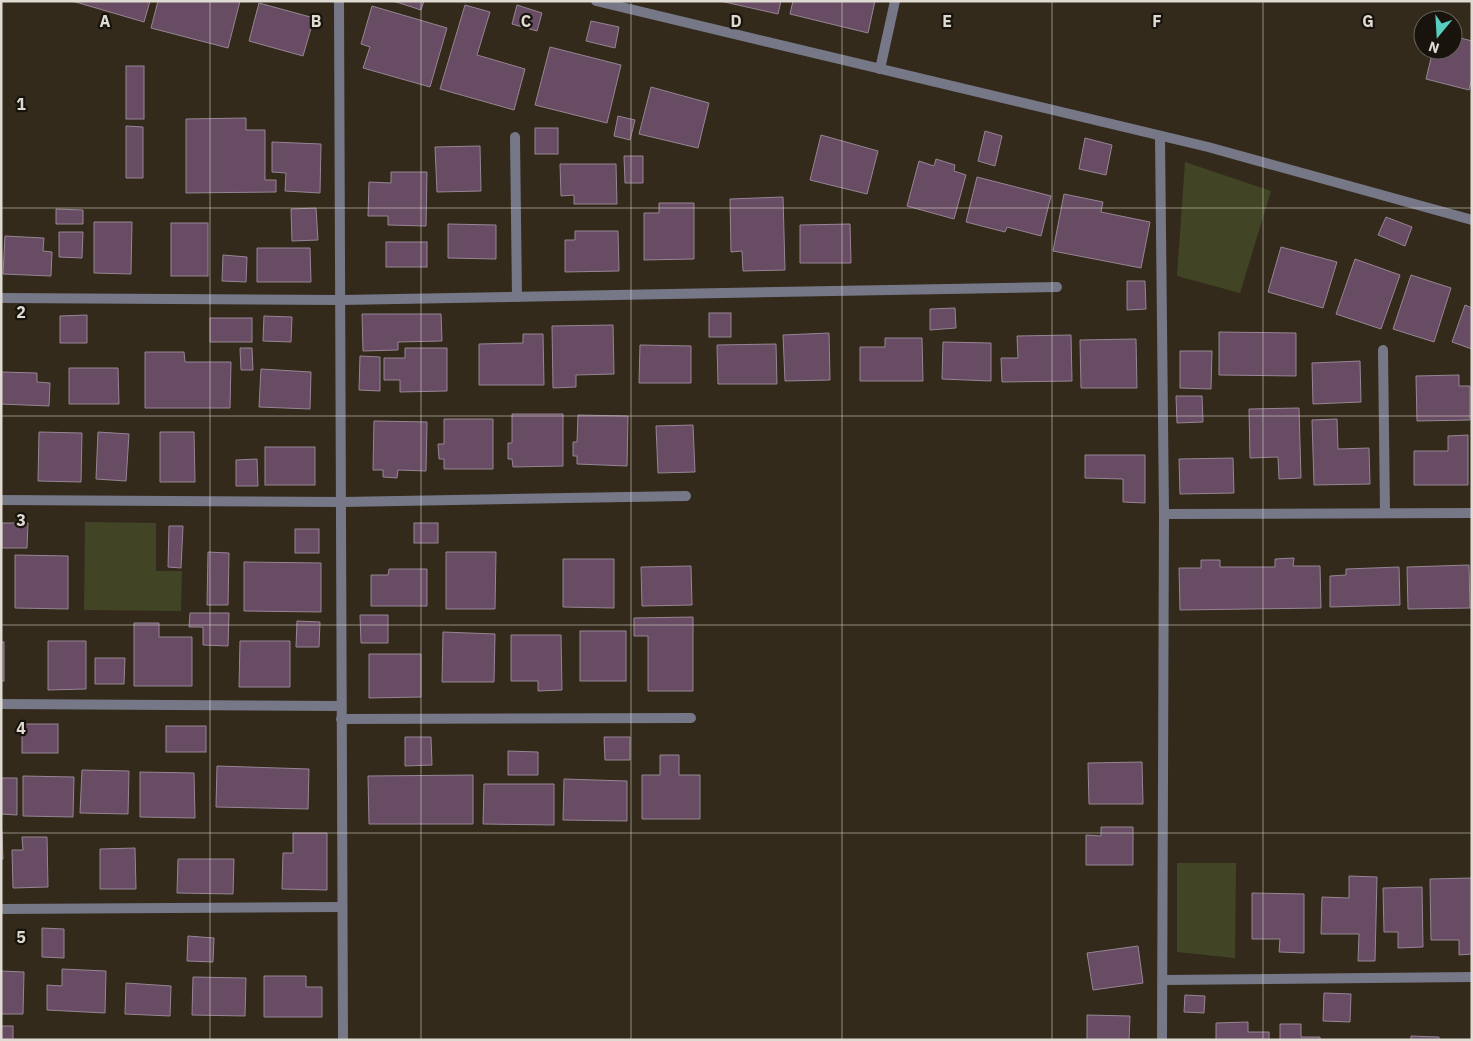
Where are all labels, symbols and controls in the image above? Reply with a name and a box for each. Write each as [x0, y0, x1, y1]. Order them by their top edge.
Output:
north arrow [1413, 10, 1463, 60]
text: A [100, 11, 111, 31]
text: B [311, 11, 322, 31]
text: C [521, 11, 531, 31]
text: D [730, 11, 742, 31]
text: E [942, 11, 952, 31]
text: F [1152, 11, 1162, 31]
text: G [1362, 11, 1374, 31]
text: N [1426, 37, 1442, 57]
text: 1 [16, 94, 26, 114]
text: 2 [16, 302, 26, 322]
text: 3 [16, 510, 26, 530]
text: 4 [16, 718, 26, 738]
text: 5 [16, 927, 26, 947]

